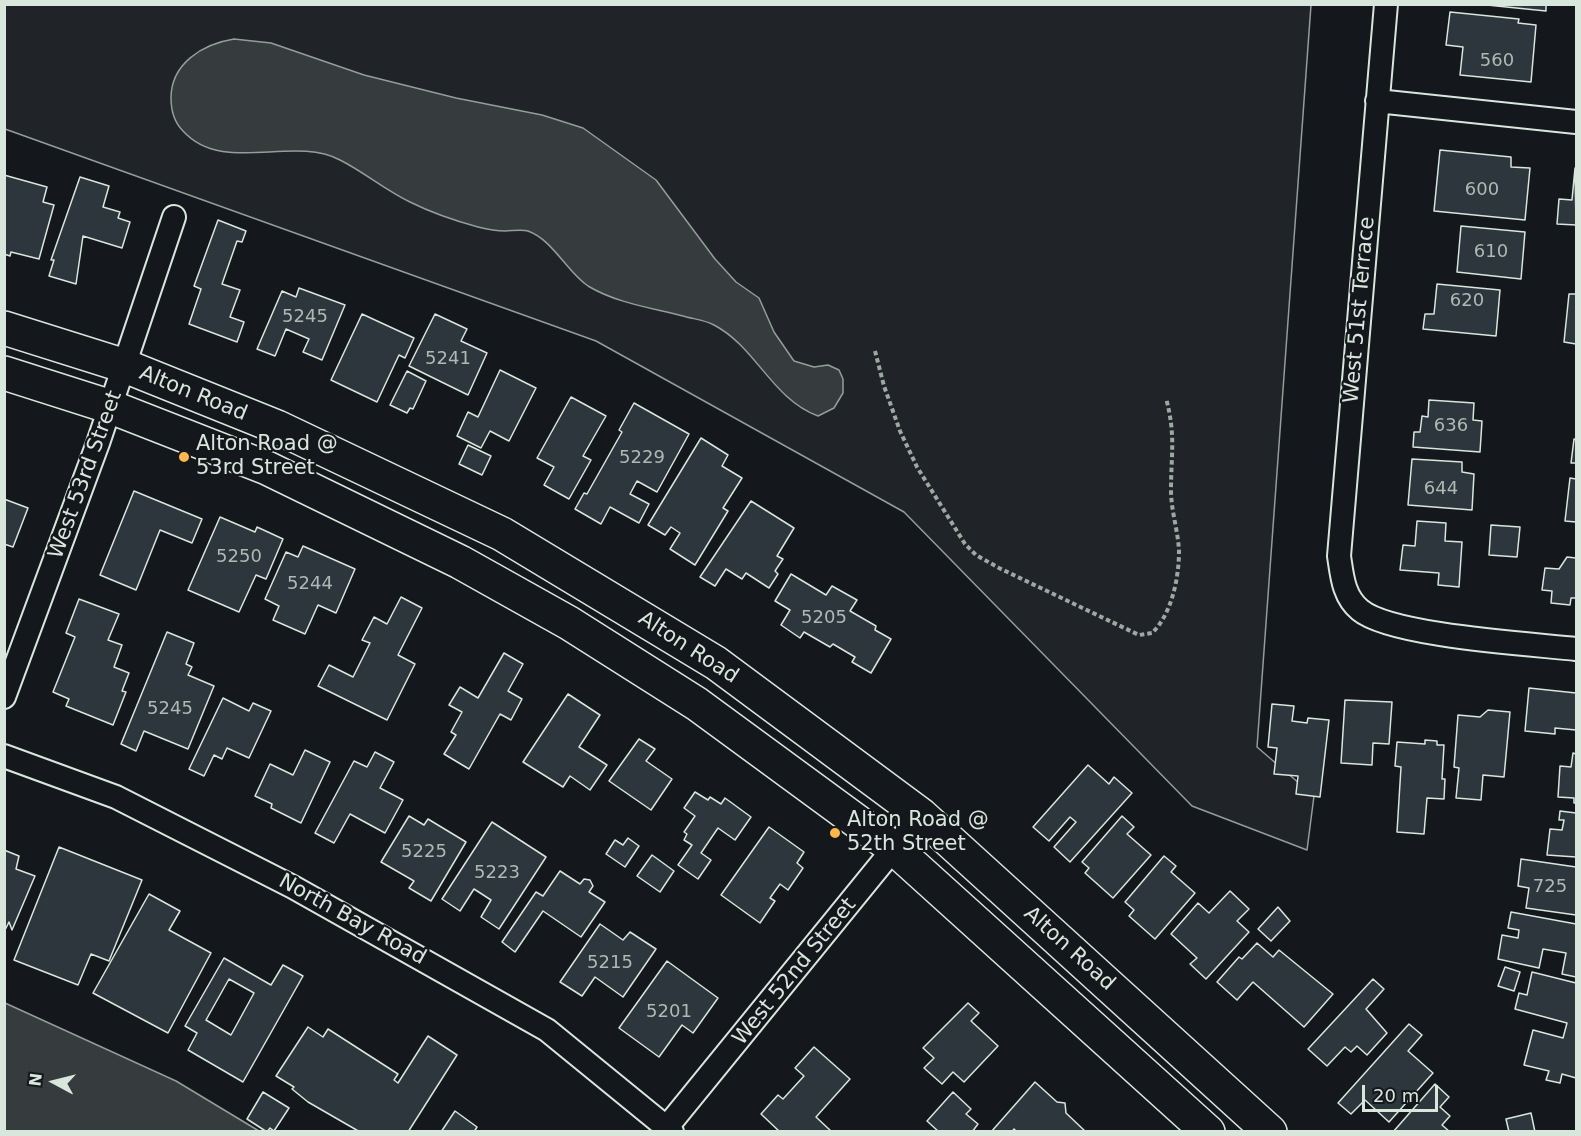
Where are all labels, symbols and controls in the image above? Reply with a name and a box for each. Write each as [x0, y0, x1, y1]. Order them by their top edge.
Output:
house number: 560 [1480, 50, 1514, 72]
house number: 600 [1465, 179, 1499, 201]
street label: West 51st Terrace [1339, 216, 1381, 404]
house number: 610 [1474, 241, 1508, 263]
house number: 620 [1450, 290, 1484, 312]
house number: 5245 [282, 306, 328, 328]
house number: 5241 [425, 348, 471, 370]
street label: Alton Road [135, 361, 251, 427]
street label: West 53rd Street [44, 387, 128, 563]
house number: 636 [1434, 415, 1468, 437]
place label: Alton Road @ 53rd Street [196, 432, 338, 482]
house number: 5229 [619, 447, 665, 469]
marker: Alton Road @ 53rd Street [177, 450, 191, 464]
house number: 644 [1424, 478, 1458, 500]
house number: 5250 [216, 546, 262, 568]
house number: 5244 [287, 573, 333, 595]
street label: Alton Road [633, 606, 743, 690]
house number: 5205 [801, 607, 847, 629]
house number: 5245 [147, 698, 193, 720]
place label: Alton Road @ 52th Street [847, 808, 989, 858]
marker: Alton Road @ 52th Street [828, 826, 842, 840]
house number: 5225 [401, 841, 447, 863]
house number: 5223 [474, 862, 520, 884]
street label: North Bay Road [274, 869, 430, 971]
house number: 725 [1533, 876, 1567, 898]
street label: West 52nd Street [728, 893, 862, 1051]
street label: Alton Road [1018, 902, 1120, 996]
house number: 5215 [587, 952, 633, 974]
house number: 5201 [646, 1001, 692, 1023]
north arrow [24, 1052, 84, 1112]
text: N [25, 1072, 46, 1088]
scale bar [1365, 1073, 1442, 1111]
text: 20 m [1373, 1085, 1419, 1106]

